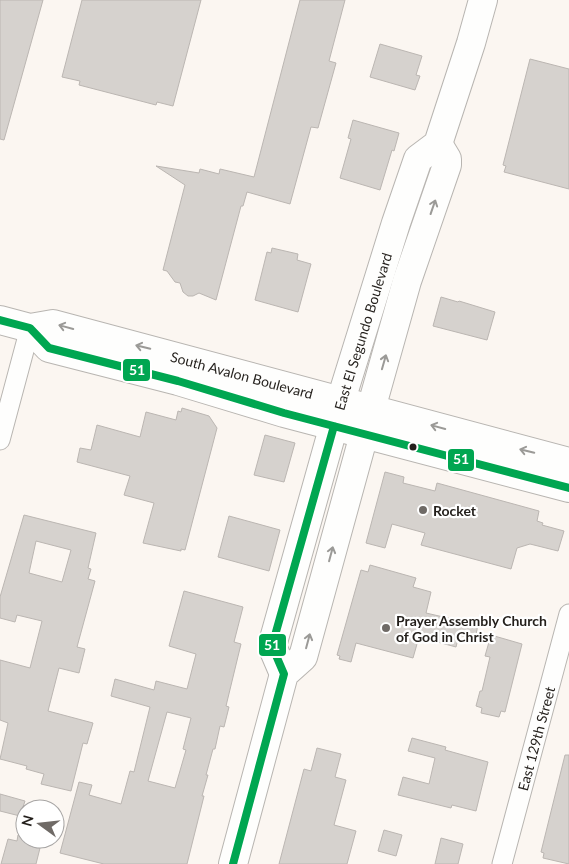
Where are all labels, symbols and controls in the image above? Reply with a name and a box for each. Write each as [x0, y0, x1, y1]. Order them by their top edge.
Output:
one-way arrow [428, 199, 438, 215]
street label: East El Segundo Boulevard [330, 250, 395, 412]
one-way arrow [59, 322, 75, 332]
one-way arrow [135, 342, 151, 351]
street label: South Avalon Boulevard [169, 347, 315, 402]
one-way arrow [380, 354, 390, 370]
line badge: 51 [122, 358, 151, 382]
text: 51 [129, 361, 145, 378]
one-way arrow [431, 422, 447, 431]
unlabelled marker [408, 442, 418, 452]
one-way arrow [519, 446, 535, 456]
line badge: 51 [447, 448, 475, 472]
text: 51 [453, 450, 469, 467]
place label: Rocket [433, 502, 477, 519]
marker: Rocket [417, 504, 429, 516]
one-way arrow [327, 546, 336, 562]
place label: Prayer Assembly Church of God in Christ [396, 612, 547, 645]
marker: Prayer Assembly Church of God in Christ [380, 622, 392, 634]
line badge: 51 [258, 633, 287, 657]
one-way arrow [303, 634, 313, 650]
text: 51 [264, 636, 280, 653]
street label: East 129th Street [514, 684, 558, 792]
north arrow [15, 799, 65, 849]
text: N [17, 813, 37, 828]

